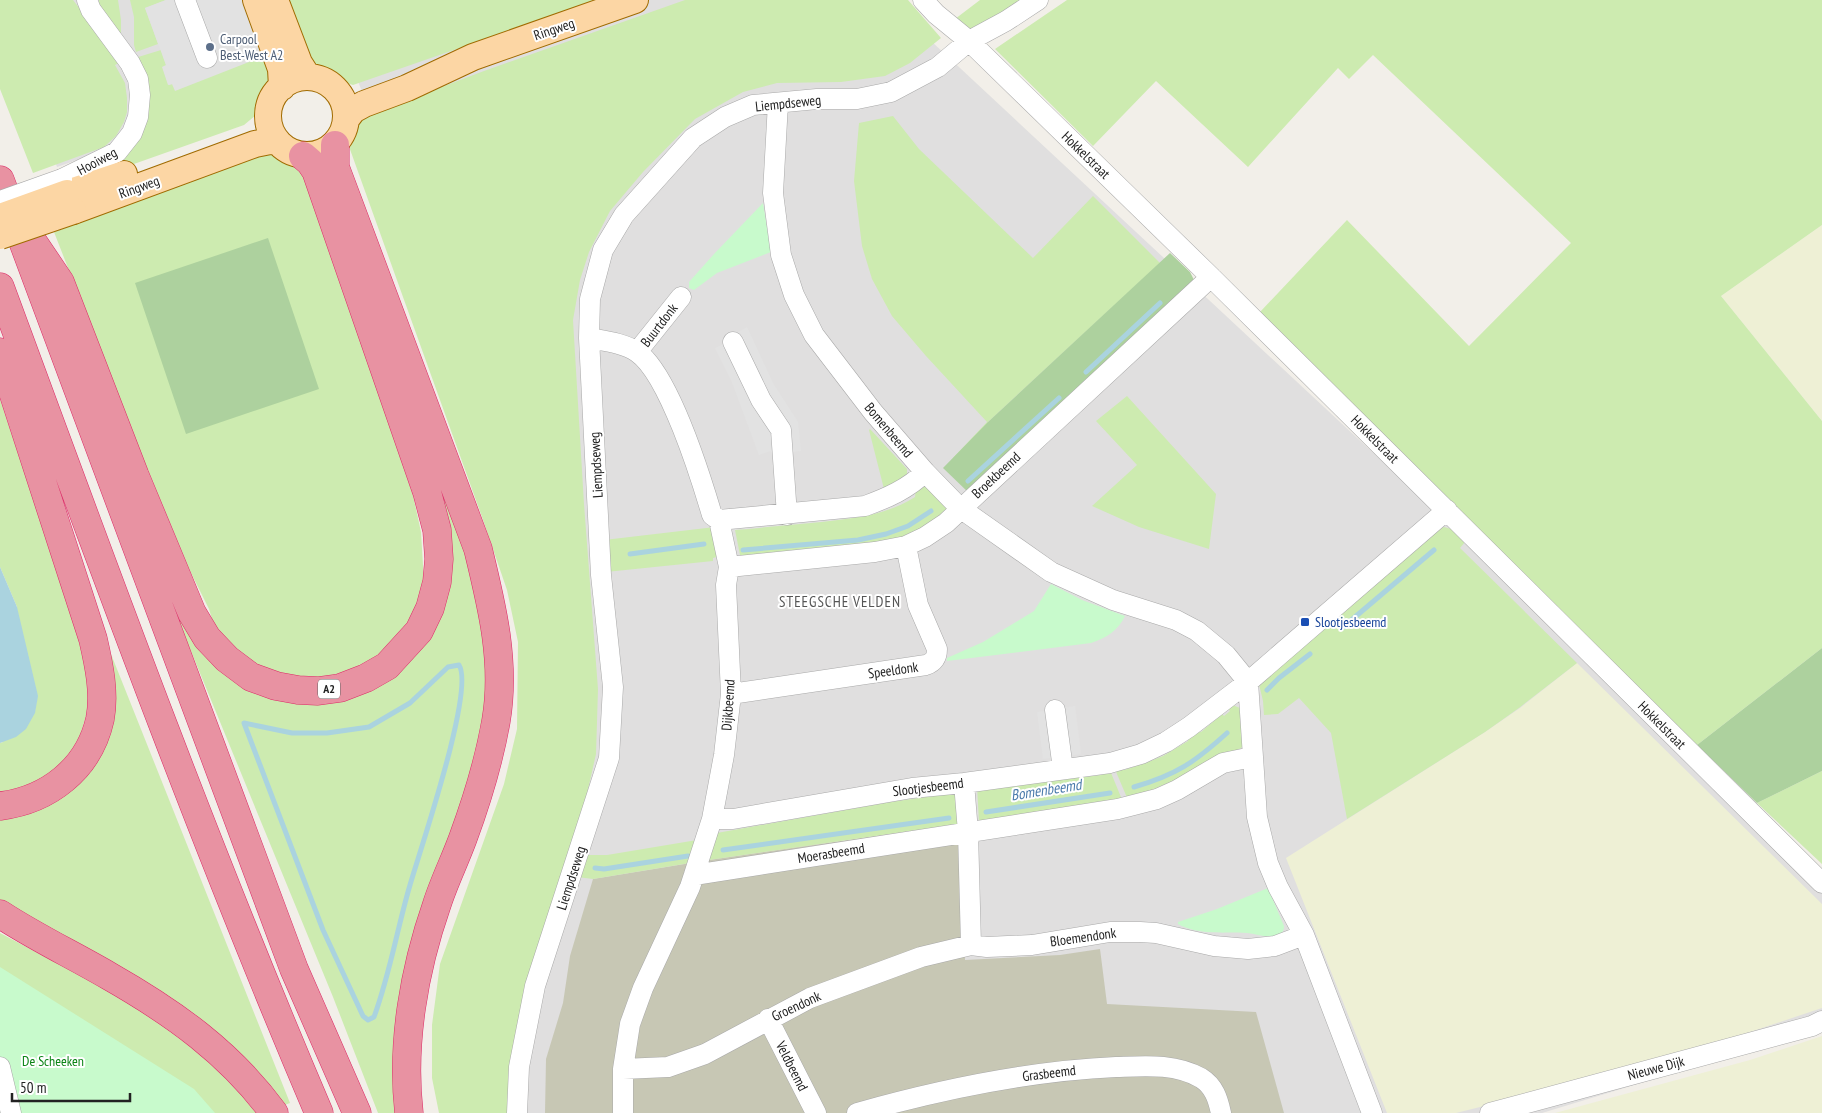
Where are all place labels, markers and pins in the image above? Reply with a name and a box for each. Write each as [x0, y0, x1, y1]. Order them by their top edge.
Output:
place label: Carpool Best-West A2 [220, 30, 283, 64]
marker: Carpool Best-West A2 [204, 41, 216, 53]
place label: Slootjesbeemd [1315, 613, 1386, 631]
marker: Slootjesbeemd [1299, 616, 1311, 628]

